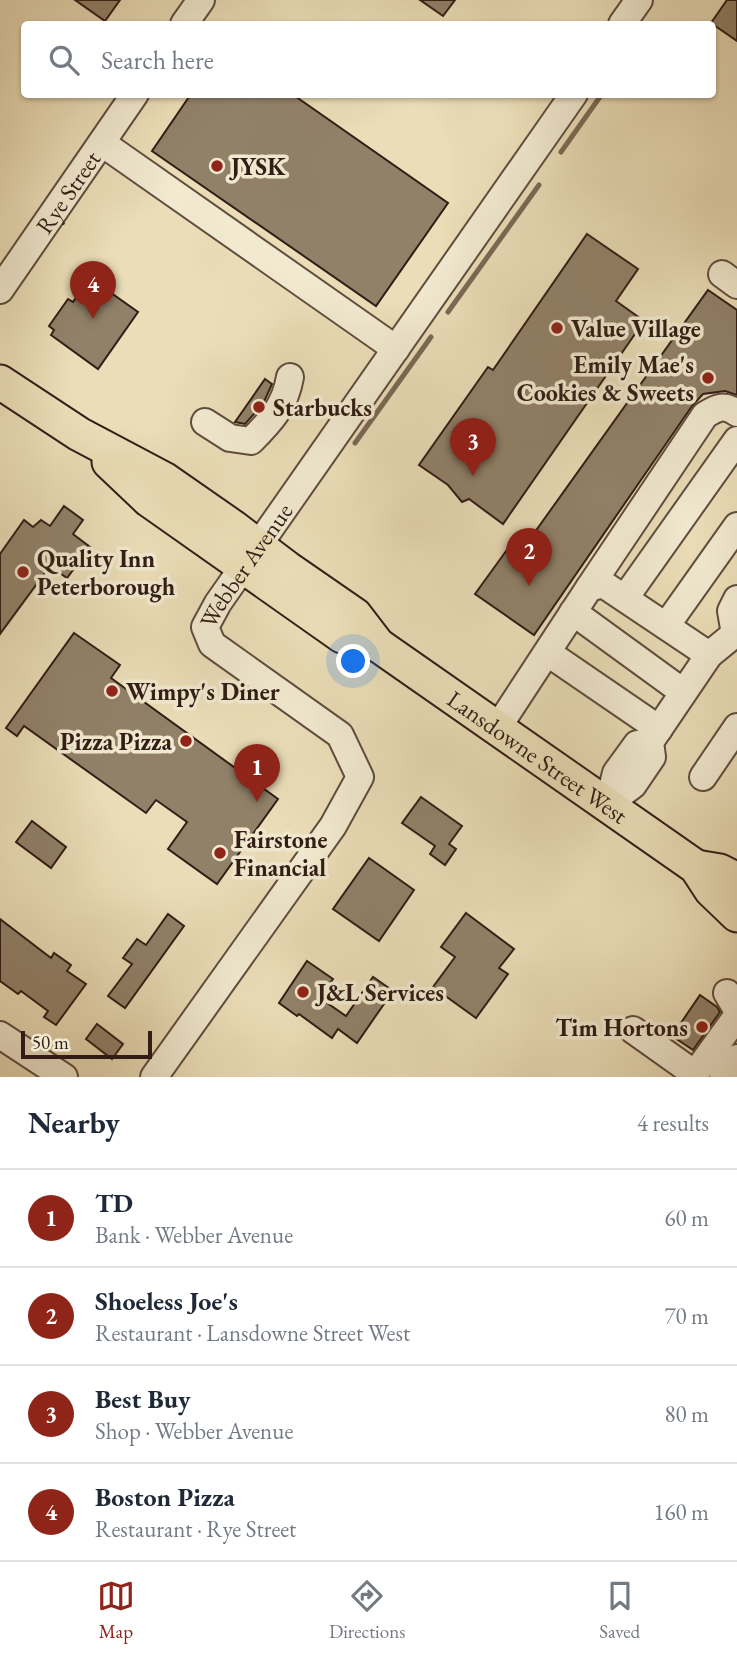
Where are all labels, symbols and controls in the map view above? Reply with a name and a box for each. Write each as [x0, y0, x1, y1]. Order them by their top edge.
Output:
search box [21, 21, 716, 98]
icon: search [45, 41, 83, 79]
text: Search here [101, 43, 214, 77]
street label: Rye Street [28, 144, 107, 240]
place label: JYSK [229, 151, 286, 182]
marker: JYSK [209, 158, 225, 174]
pin: 4 [70, 261, 116, 319]
place label: Value Village [571, 313, 701, 345]
marker: Value Village [549, 320, 565, 336]
place label: Emily Mae's Cookies & Sweets [517, 349, 694, 408]
marker: Emily Mae's Cookies & Sweets [700, 370, 716, 386]
place label: Starbucks [273, 392, 372, 423]
marker: Starbucks [251, 399, 267, 415]
pin: 3 [450, 418, 496, 476]
street label: Webber Avenue [192, 497, 299, 633]
pin: 2 [506, 528, 552, 586]
place label: Quality Inn Peterborough [37, 543, 176, 603]
marker: Quality Inn Peterborough [15, 564, 31, 580]
your location [336, 644, 370, 678]
place label: Wimpy's Diner [126, 676, 280, 708]
marker: Wimpy's Diner [104, 683, 120, 699]
street label: Lansdowne Street West [442, 683, 634, 831]
place label: Pizza Pizza [60, 726, 172, 757]
marker: Pizza Pizza [178, 733, 194, 749]
pin: 1 [234, 744, 280, 802]
place label: Fairstone Financial [234, 824, 327, 883]
marker: Fairstone Financial [212, 845, 228, 861]
place label: J&L Services [315, 977, 444, 1008]
marker: J&L Services [295, 984, 311, 1000]
place label: Tim Hortons [555, 1012, 688, 1043]
marker: Tim Hortons [694, 1019, 710, 1035]
scale bar [21, 1028, 152, 1060]
text: 50 m [32, 1030, 69, 1055]
text: Nearby [28, 1103, 120, 1142]
text: 4 results [637, 1108, 709, 1138]
text: TD [95, 1186, 133, 1220]
text: 1 [45, 1203, 57, 1233]
text: 60 m [664, 1203, 709, 1233]
text: Bank · Webber Avenue [95, 1220, 293, 1250]
text: Shoeless Joe's [95, 1284, 238, 1318]
text: 2 [45, 1301, 57, 1331]
text: 70 m [664, 1301, 709, 1331]
text: Restaurant · Lansdowne Street West [95, 1318, 410, 1348]
text: Best Buy [95, 1382, 191, 1416]
text: 3 [45, 1399, 57, 1429]
text: 80 m [664, 1399, 709, 1429]
text: Shop · Webber Avenue [95, 1416, 293, 1446]
text: Boston Pizza [95, 1480, 235, 1514]
text: 4 [45, 1497, 57, 1527]
text: 160 m [653, 1497, 709, 1527]
text: Restaurant · Rye Street [95, 1514, 296, 1544]
tab: Map [97, 1577, 135, 1644]
tab: Directions [329, 1577, 405, 1644]
tab: Saved [599, 1577, 640, 1644]

